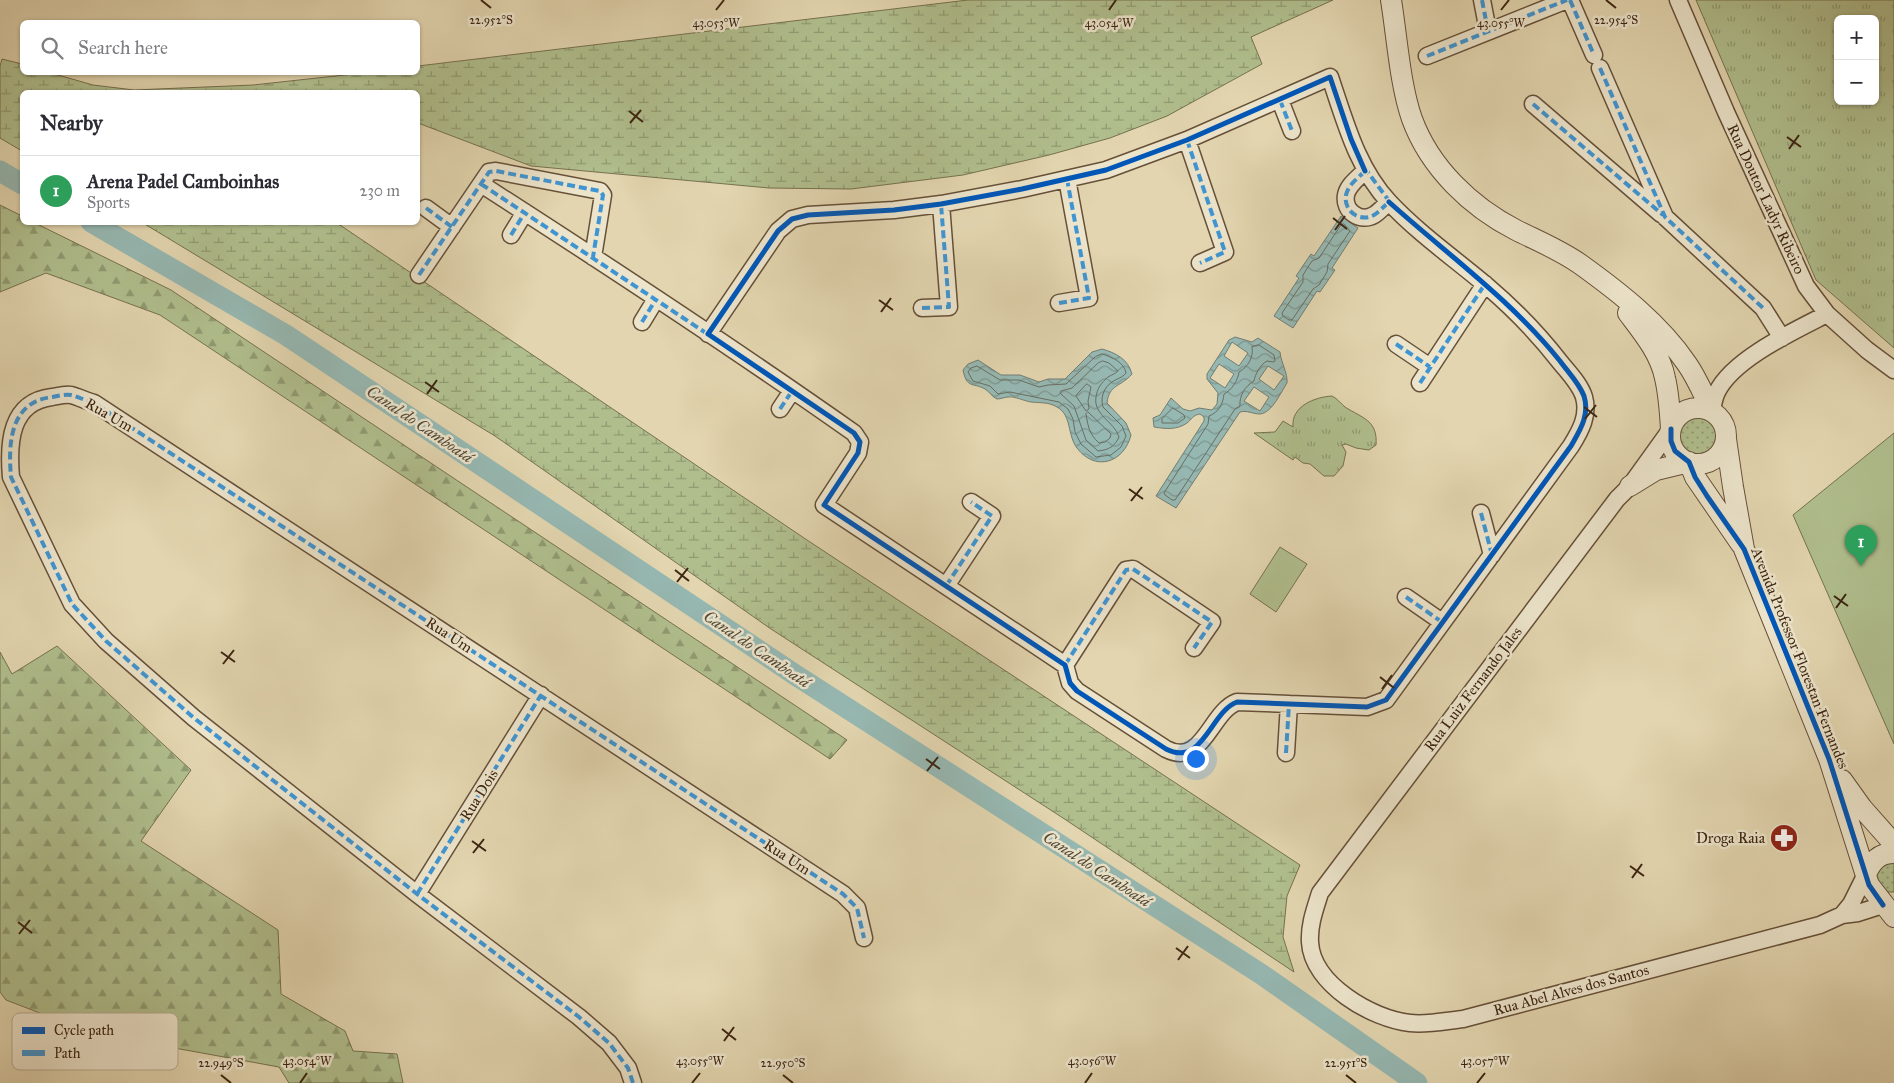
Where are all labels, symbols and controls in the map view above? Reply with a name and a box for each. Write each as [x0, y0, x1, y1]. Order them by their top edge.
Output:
text: 22.952°S [469, 13, 513, 27]
text: 22.954°S [1594, 13, 1638, 27]
map controls [1834, 15, 1879, 105]
button: + [1834, 15, 1879, 60]
text: 43.053°W [692, 16, 740, 30]
text: 43.054°W [1085, 16, 1134, 30]
text: 43.055°W [1477, 16, 1526, 30]
search box [20, 20, 420, 75]
icon: search [38, 34, 66, 62]
text: Search here [78, 36, 168, 59]
button: − [1834, 60, 1879, 105]
text: Nearby [40, 110, 103, 136]
street label: Rua Doutor Ladyr Ribeiro [1723, 121, 1809, 277]
text: Arena Padel Camboinhas [87, 170, 279, 193]
text: 1 [53, 181, 59, 200]
text: 230 m [360, 181, 400, 200]
text: Sports [87, 193, 130, 212]
water label: Canal do Camboatá [363, 381, 479, 468]
street label: Rua Um [82, 394, 136, 436]
pin: 1 [1845, 525, 1877, 566]
street label: Avenida Professor Florestan Fernandes [1747, 544, 1853, 771]
water label: Canal do Camboatá [700, 606, 816, 693]
street label: Rua Um [422, 613, 476, 657]
street label: Rua Luiz Fernando Jales [1420, 623, 1527, 755]
your location [1183, 746, 1209, 772]
street label: Rua Dois [456, 766, 502, 824]
pharmacy icon: Droga Raia [1769, 823, 1799, 853]
water label: Canal do Camboatá [1040, 827, 1156, 912]
place label: Droga Raia [1696, 829, 1766, 847]
street label: Rua Um [760, 835, 814, 879]
street label: Rua Abel Alves dos Santos [1491, 961, 1651, 1019]
legend [12, 1013, 178, 1070]
text: Cycle path [54, 1022, 114, 1039]
text: Path [54, 1045, 81, 1062]
text: 43.054°W [283, 1054, 332, 1068]
text: 43.055°W [676, 1054, 725, 1068]
text: 43.056°W [1068, 1054, 1117, 1068]
text: 43.057°W [1461, 1054, 1510, 1068]
text: 22.949°S [198, 1056, 244, 1070]
text: 22.950°S [761, 1056, 805, 1070]
text: 22.951°S [1325, 1056, 1367, 1070]

